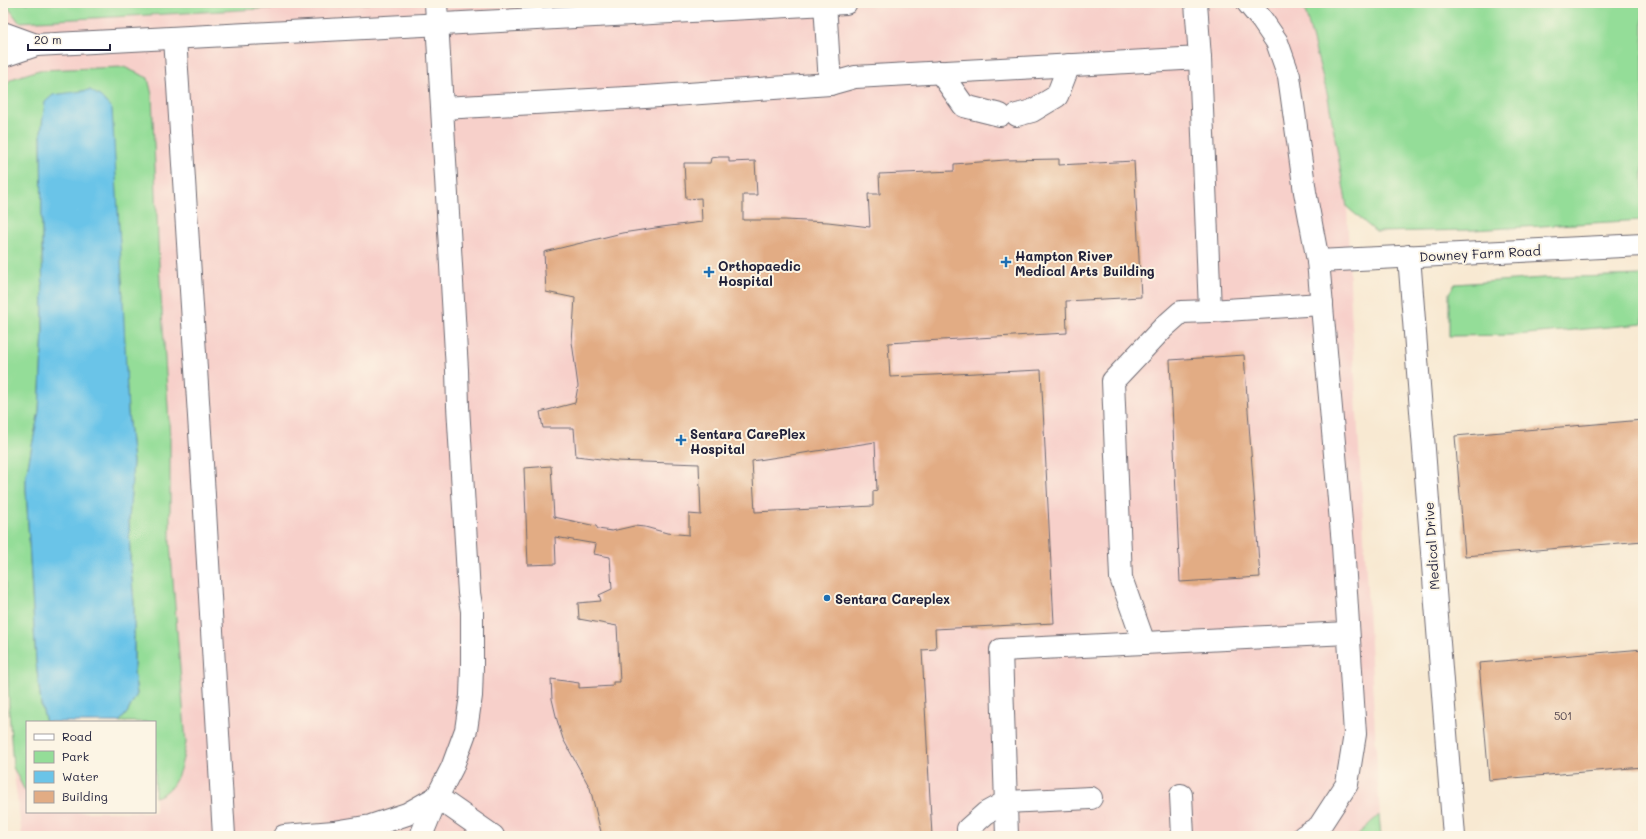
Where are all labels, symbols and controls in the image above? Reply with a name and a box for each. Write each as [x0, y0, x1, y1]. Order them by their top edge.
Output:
scale bar [28, 26, 110, 52]
text: 20 m [34, 31, 62, 47]
street label: Downey Farm Road [1419, 241, 1541, 265]
place label: Hampton River Medical Arts Building [1015, 247, 1155, 279]
marker: Hampton River Medical Arts Building [1000, 256, 1012, 268]
place label: Orthopaedic Hospital [718, 257, 801, 289]
marker: Orthopaedic Hospital [703, 266, 715, 278]
place label: Sentara CarePlex Hospital [690, 425, 806, 457]
marker: Sentara CarePlex Hospital [675, 434, 687, 446]
street label: Medical Drive [1419, 501, 1443, 591]
place label: Sentara Careplex [835, 590, 950, 607]
marker: Sentara Careplex [822, 593, 832, 603]
house number: 501 [1554, 708, 1572, 723]
legend [26, 721, 156, 813]
text: Road [62, 728, 92, 744]
text: Park [62, 748, 89, 764]
text: Water [62, 768, 99, 784]
text: Building [62, 788, 108, 804]

